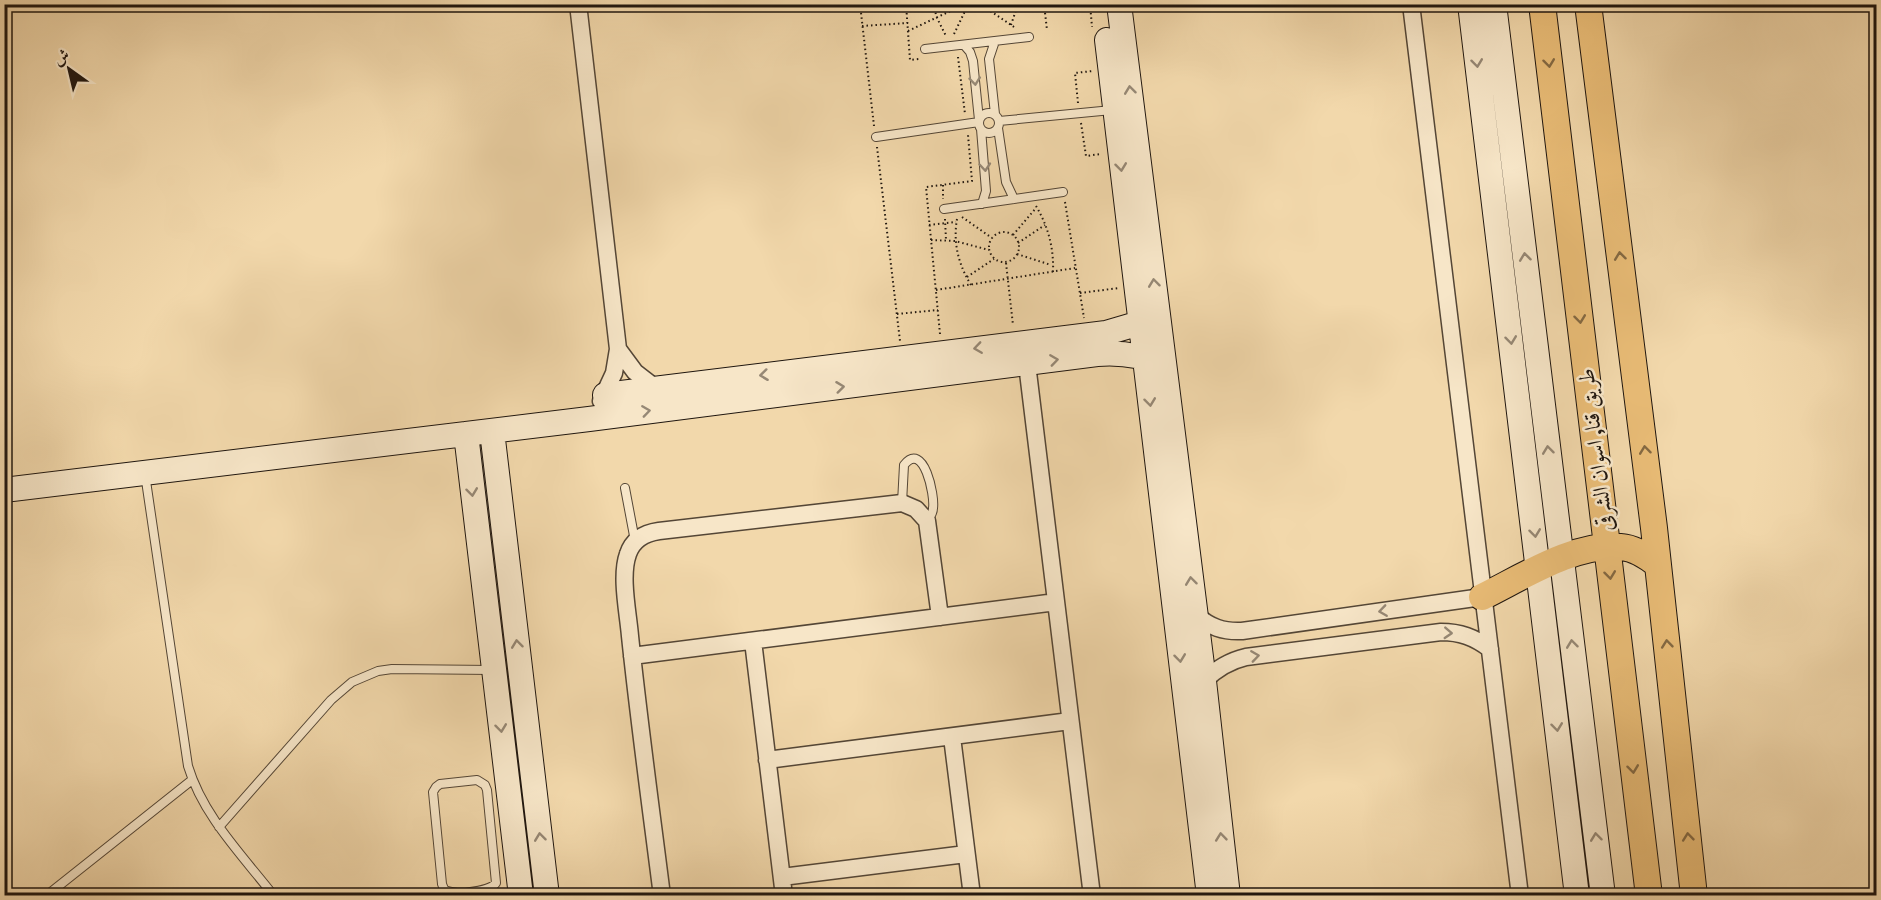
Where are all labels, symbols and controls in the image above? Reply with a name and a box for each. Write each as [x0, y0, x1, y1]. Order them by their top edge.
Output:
north arrow [39, 39, 99, 99]
text: ش [49, 45, 73, 70]
one-way arrow [1470, 58, 1483, 67]
one-way arrow [1542, 58, 1555, 67]
one-way arrow [968, 77, 981, 86]
one-way arrow [1124, 85, 1136, 95]
one-way arrow [978, 162, 991, 171]
one-way arrow [1114, 162, 1127, 172]
one-way arrow [1519, 252, 1531, 261]
one-way arrow [1614, 252, 1627, 261]
one-way arrow [1148, 279, 1161, 288]
one-way arrow [1573, 314, 1585, 323]
one-way arrow [1504, 335, 1517, 344]
one-way arrow [974, 342, 983, 354]
one-way arrow [1050, 355, 1059, 367]
street label: طريق قنا, اسوان الشرقى [1573, 367, 1620, 533]
one-way arrow [759, 369, 769, 381]
one-way arrow [835, 381, 845, 394]
one-way arrow [1143, 398, 1155, 407]
one-way arrow [642, 406, 651, 418]
one-way arrow [1639, 445, 1651, 454]
one-way arrow [1542, 446, 1555, 455]
one-way arrow [466, 488, 478, 497]
one-way arrow [1528, 528, 1540, 538]
one-way arrow [1603, 570, 1615, 580]
one-way arrow [1186, 577, 1198, 586]
one-way arrow [1378, 605, 1387, 617]
one-way arrow [1444, 626, 1453, 639]
one-way arrow [511, 639, 524, 648]
one-way arrow [1566, 639, 1579, 649]
one-way arrow [1661, 639, 1673, 648]
one-way arrow [1250, 650, 1259, 663]
one-way arrow [1174, 654, 1186, 663]
one-way arrow [1551, 722, 1563, 731]
one-way arrow [494, 723, 506, 732]
one-way arrow [1627, 764, 1639, 773]
one-way arrow [534, 833, 547, 842]
one-way arrow [1216, 833, 1228, 842]
one-way arrow [1590, 833, 1603, 842]
one-way arrow [1682, 833, 1695, 842]

